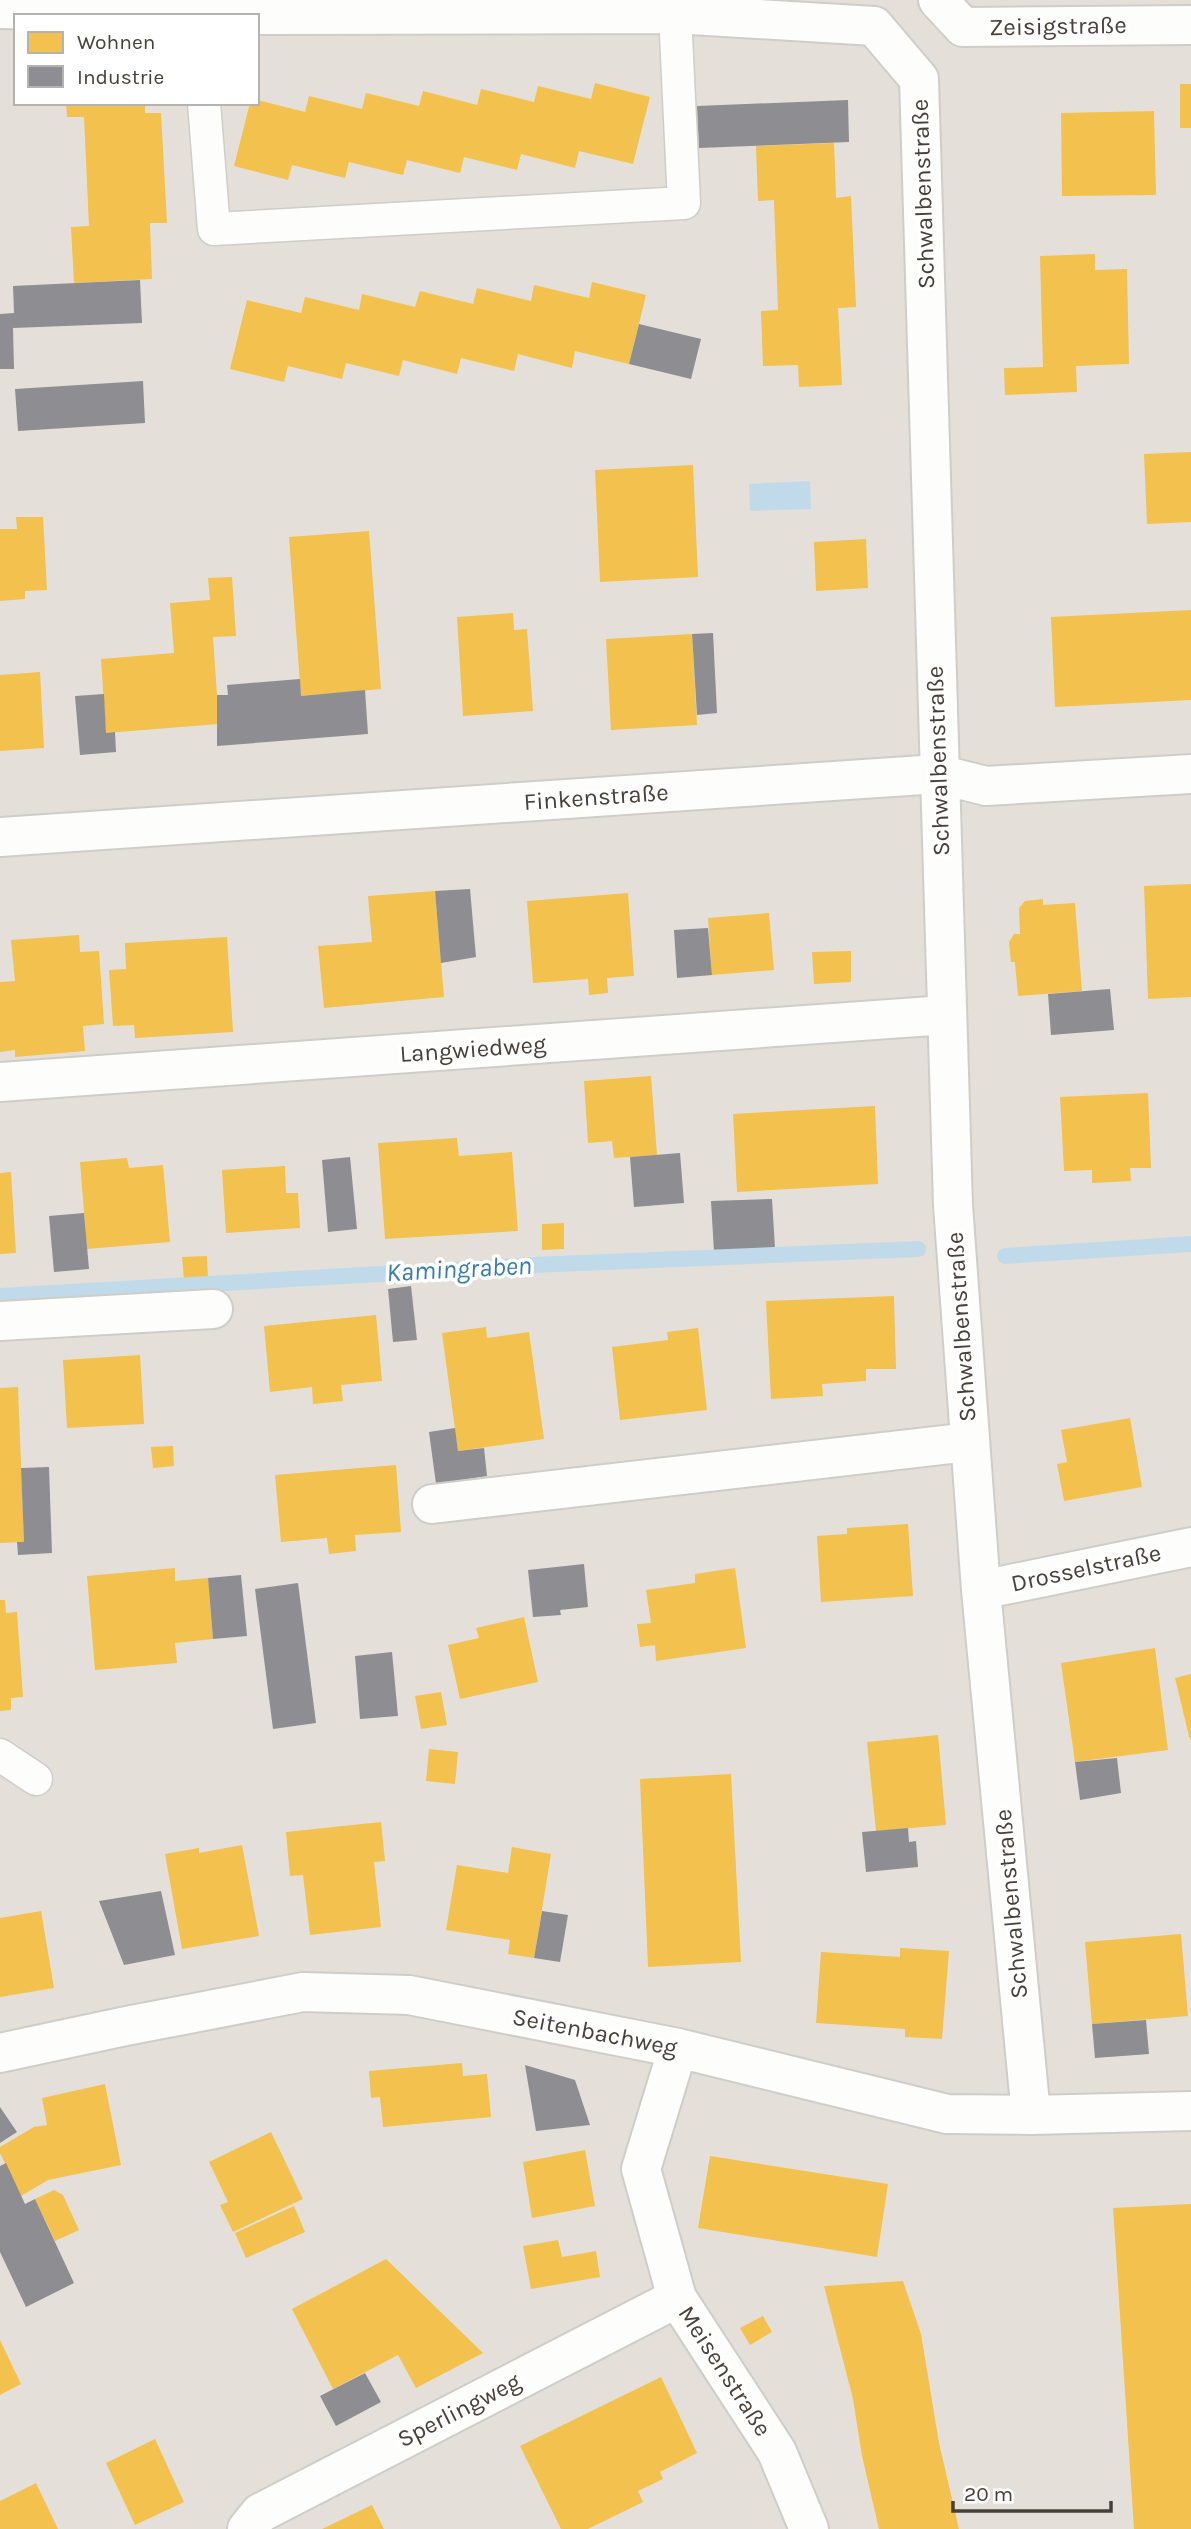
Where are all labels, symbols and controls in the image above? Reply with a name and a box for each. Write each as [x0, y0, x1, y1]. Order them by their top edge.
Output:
street label: Zeisigstraße [989, 11, 1127, 41]
legend [14, 14, 259, 105]
text: Wohnen [77, 30, 155, 54]
text: Industrie [77, 65, 164, 89]
street label: Schwalbenstraße [906, 98, 940, 290]
street label: Schwalbenstraße [921, 665, 955, 857]
street label: Finkenstraße [523, 778, 669, 816]
street label: Langwiedweg [399, 1030, 548, 1068]
street label: Schwalbenstraße [940, 1231, 982, 1423]
water label: Kamingraben [386, 1250, 532, 1288]
street label: Drosselstraße [1009, 1538, 1163, 1598]
street label: Schwalbenstraße [989, 1808, 1033, 2000]
street label: Seitenbachweg [510, 2002, 680, 2062]
street label: Meisenstraße [672, 2301, 778, 2441]
street label: Sperlingweg [393, 2367, 526, 2453]
scale bar [953, 2470, 1110, 2514]
text: 20 m [964, 2482, 1013, 2506]

